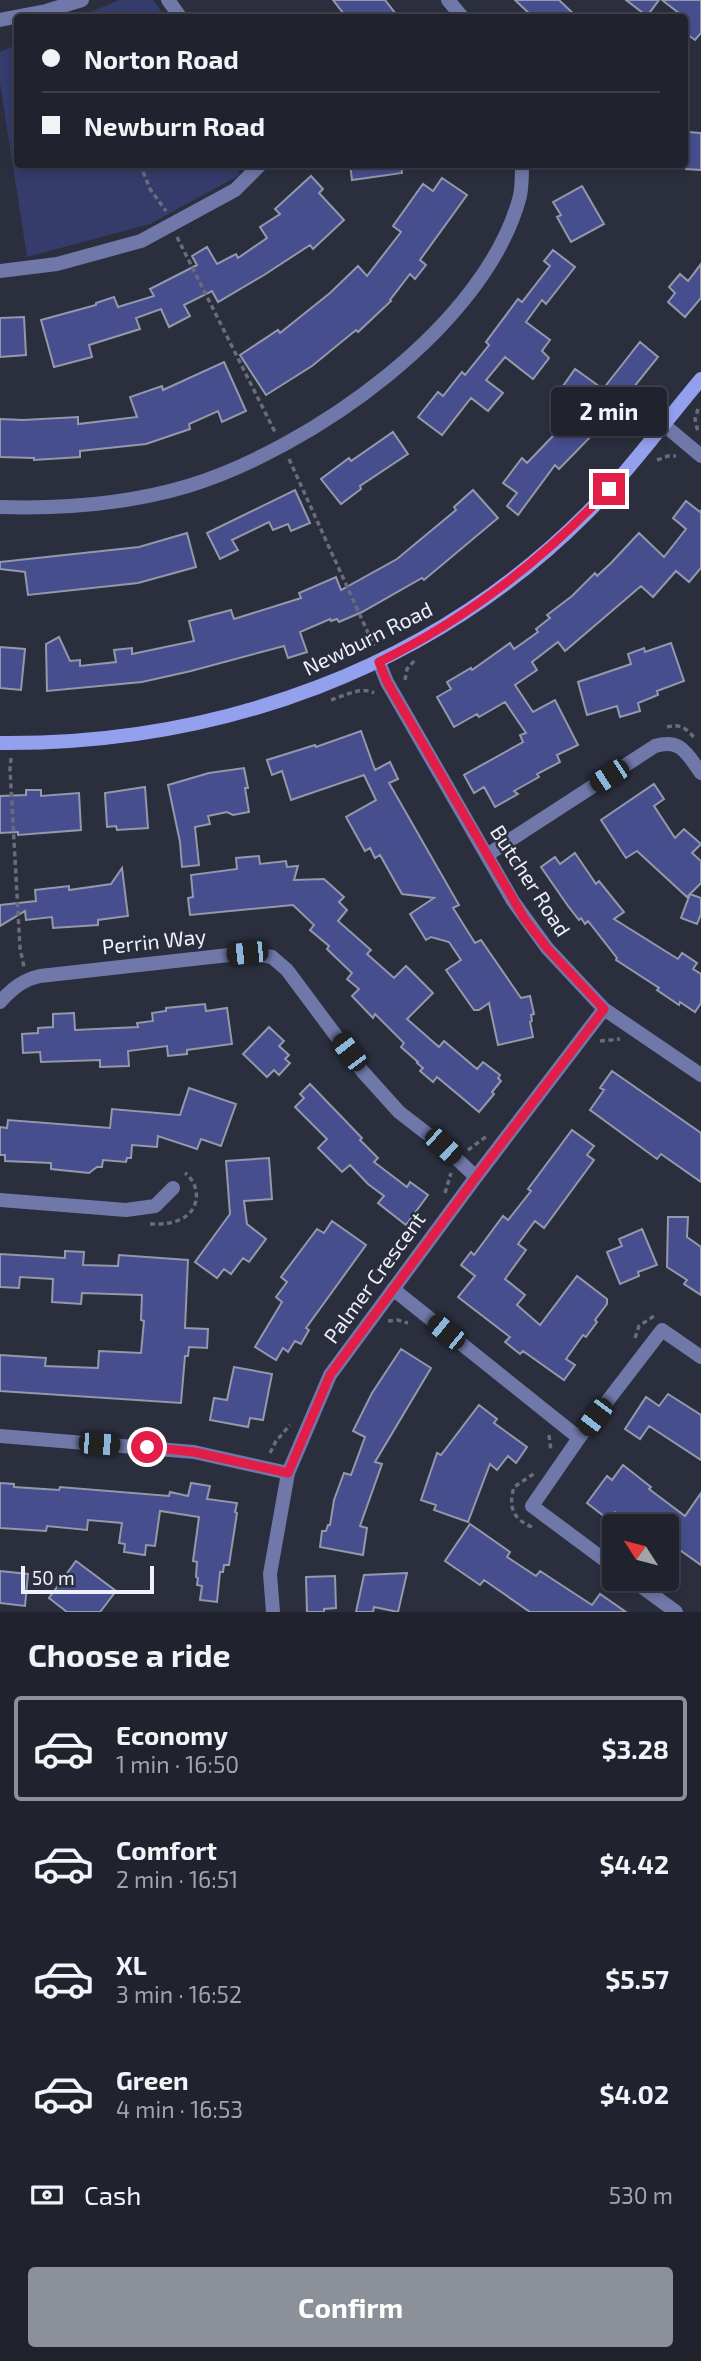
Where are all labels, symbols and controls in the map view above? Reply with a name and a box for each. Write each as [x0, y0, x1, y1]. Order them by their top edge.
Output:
text: Norton Road [84, 43, 239, 74]
text: Newburn Road [84, 110, 265, 141]
callout: 2 min [551, 388, 667, 436]
text: 2 min [580, 397, 638, 425]
route end [593, 473, 625, 505]
street label: Newburn Road [298, 596, 436, 680]
car [586, 756, 633, 796]
street label: Butcher Road [486, 820, 577, 941]
street label: Perrin Way [101, 923, 207, 958]
car [226, 940, 269, 966]
car [328, 1029, 371, 1075]
car [421, 1124, 466, 1168]
street label: Palmer Crescent [318, 1207, 430, 1348]
car [424, 1311, 469, 1353]
car [574, 1394, 617, 1440]
route start [131, 1431, 163, 1463]
car [78, 1432, 121, 1456]
north arrow [602, 1514, 679, 1591]
map controls [602, 1514, 679, 1591]
scale bar [21, 1563, 154, 1595]
text: 50 m [32, 1566, 75, 1589]
text: Choose a ride [28, 1635, 231, 1673]
icon: car [32, 1717, 95, 1780]
text: Economy [116, 1719, 228, 1750]
text: $3.28 [602, 1733, 669, 1764]
text: 1 min · 16:50 [116, 1750, 239, 1778]
icon: car [32, 1832, 95, 1895]
text: Comfort [116, 1834, 217, 1865]
text: $4.42 [599, 1848, 669, 1879]
text: 2 min · 16:51 [116, 1865, 238, 1893]
icon: car [32, 1947, 95, 2010]
text: XL [116, 1949, 147, 1980]
text: $5.57 [605, 1963, 669, 1994]
text: 3 min · 16:52 [116, 1980, 242, 2008]
icon: car [32, 2062, 95, 2125]
text: Green [116, 2064, 189, 2095]
text: $4.02 [600, 2078, 669, 2109]
text: 4 min · 16:53 [116, 2095, 243, 2123]
icon: cash [28, 2176, 66, 2214]
text: Cash [84, 2179, 141, 2210]
text: 530 m [609, 2181, 673, 2209]
button: Confirm [28, 2267, 673, 2347]

